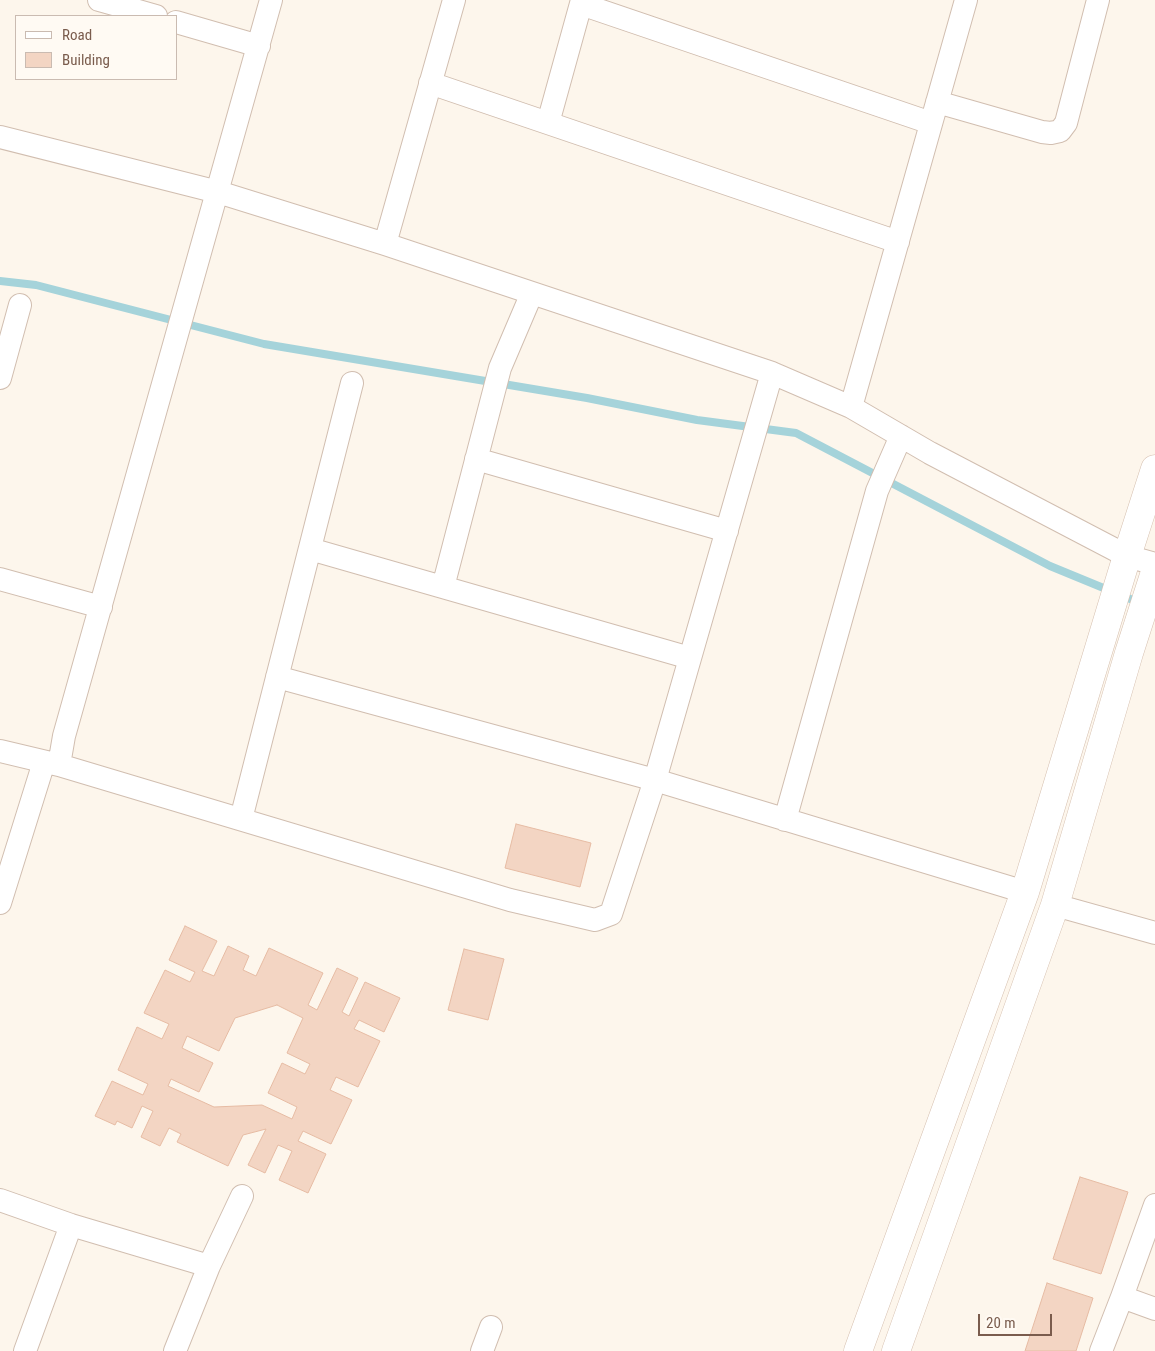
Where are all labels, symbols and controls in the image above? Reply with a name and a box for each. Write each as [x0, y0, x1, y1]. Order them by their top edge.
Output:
legend [15, 15, 178, 80]
text: Road [62, 26, 92, 44]
text: Building [62, 51, 110, 69]
scale bar [980, 1304, 1054, 1336]
text: 20 m [986, 1314, 1016, 1332]

